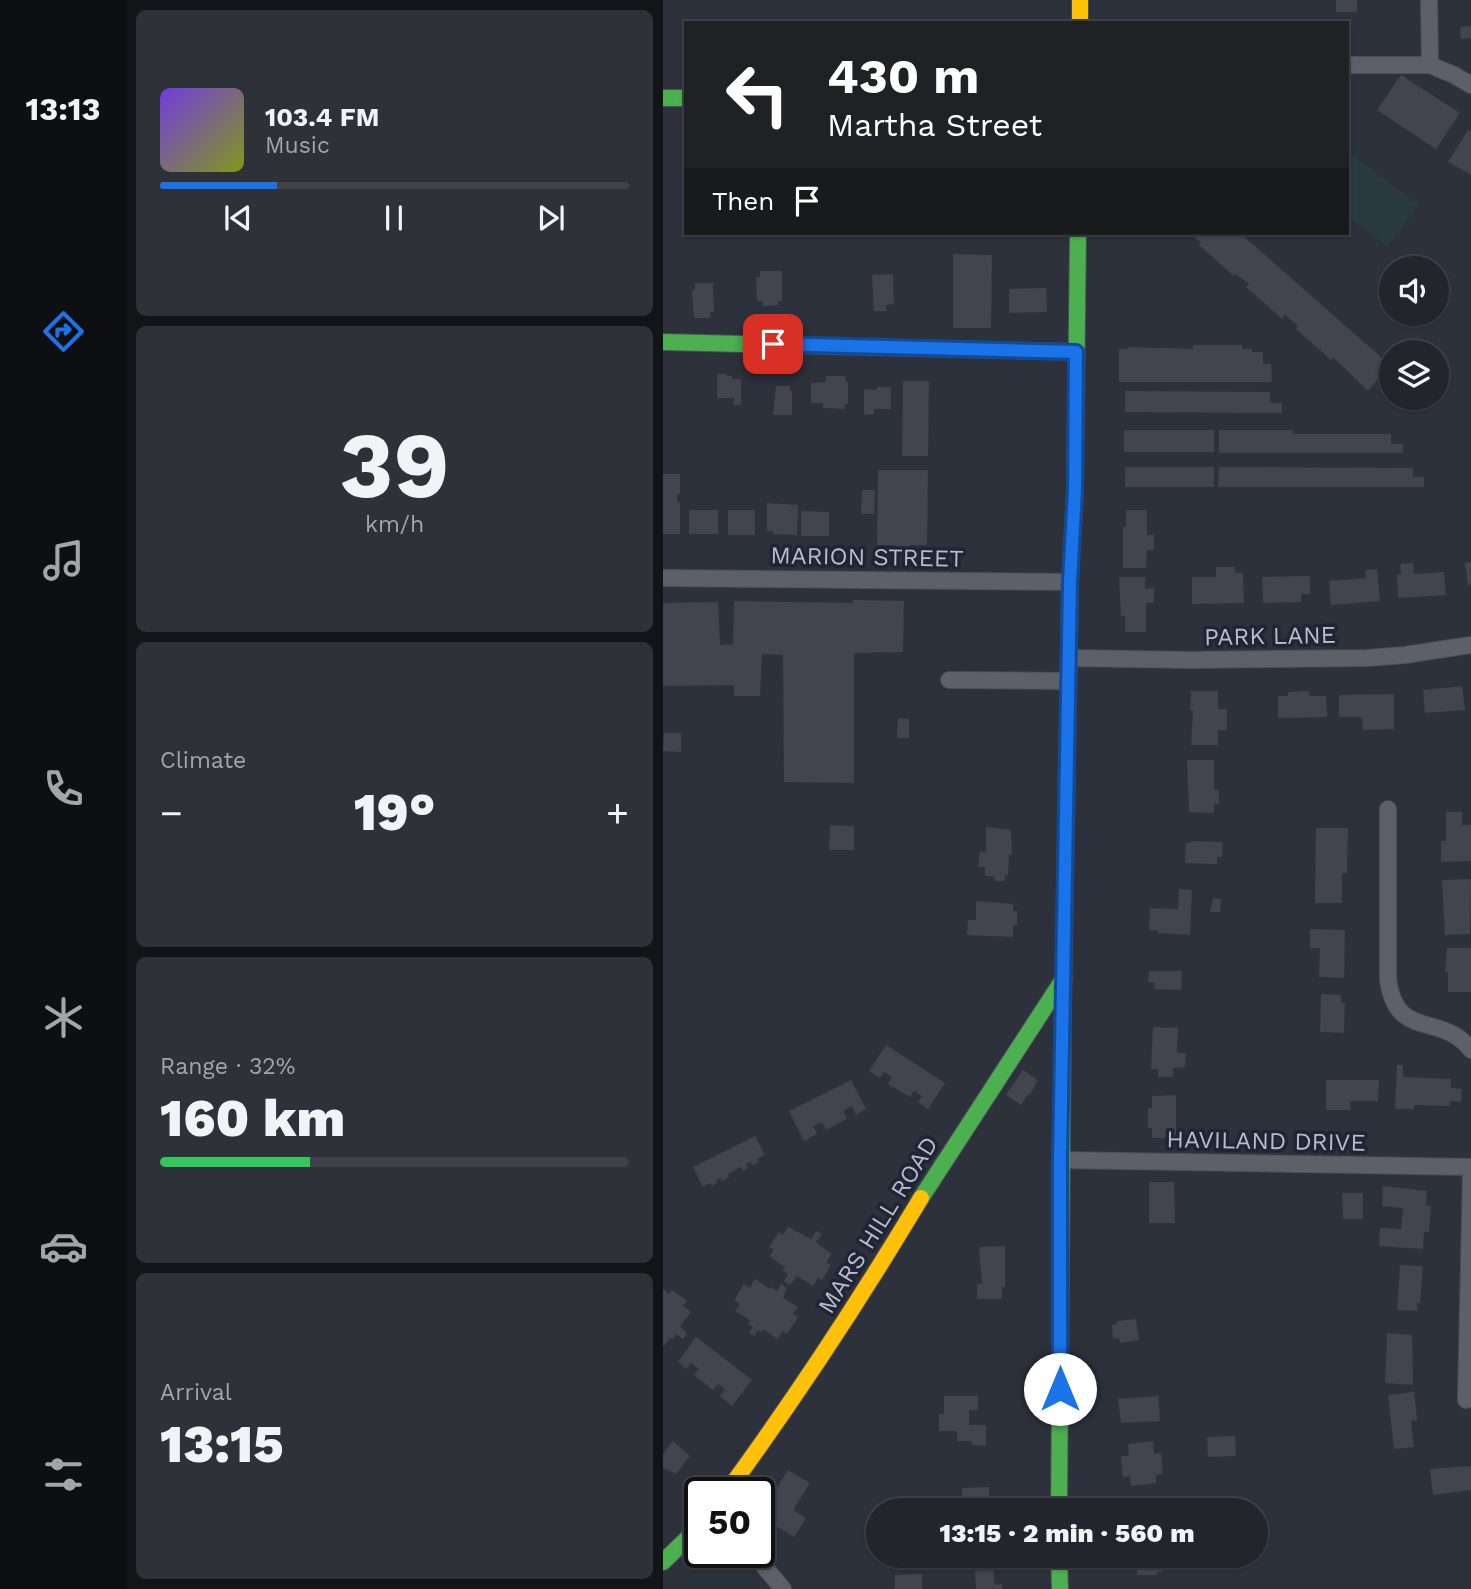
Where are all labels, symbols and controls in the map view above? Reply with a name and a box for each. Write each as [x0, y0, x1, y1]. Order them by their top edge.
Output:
text: 430 m [827, 47, 979, 105]
icon: left [712, 49, 803, 140]
text: 13:13 [25, 90, 101, 128]
text: 103.4 FM [265, 102, 379, 132]
text: Martha Street [827, 106, 1042, 144]
text: Music [265, 132, 330, 159]
icon: arrive [788, 182, 826, 220]
text: Then [712, 186, 774, 216]
icon: previous [219, 199, 257, 237]
icon: pause [375, 199, 413, 237]
icon: next [532, 199, 570, 237]
map controls [1379, 256, 1449, 410]
button: sound [1379, 256, 1449, 326]
icon: directions [39, 307, 88, 356]
pin [743, 314, 803, 374]
icon: arrive [754, 325, 792, 363]
button: layers [1379, 340, 1449, 410]
text: 39 [339, 412, 450, 519]
text: km/h [365, 511, 424, 538]
icon: music [39, 536, 88, 585]
street label: MARION STREET [770, 541, 964, 573]
street label: PARK LANE [1204, 621, 1336, 651]
text: Climate [160, 747, 246, 774]
icon: phone [39, 764, 88, 813]
text: 19° [354, 782, 435, 843]
text: − [160, 791, 183, 835]
text: + [606, 791, 629, 835]
icon: climate [39, 993, 88, 1042]
text: Range · 32% [160, 1053, 295, 1080]
text: 160 km [160, 1088, 345, 1149]
street label: HAVILAND DRIVE [1166, 1125, 1366, 1157]
street label: MARS HILL ROAD [812, 1131, 944, 1319]
icon: car [39, 1222, 88, 1271]
position arrow [1023, 1352, 1097, 1426]
text: Arrival [160, 1379, 232, 1406]
text: 13:15 [160, 1414, 284, 1475]
icon: filters [39, 1450, 88, 1499]
speed limit sign: 50 [684, 1477, 775, 1568]
text: 13:15 · 2 min · 560 m [939, 1518, 1195, 1548]

